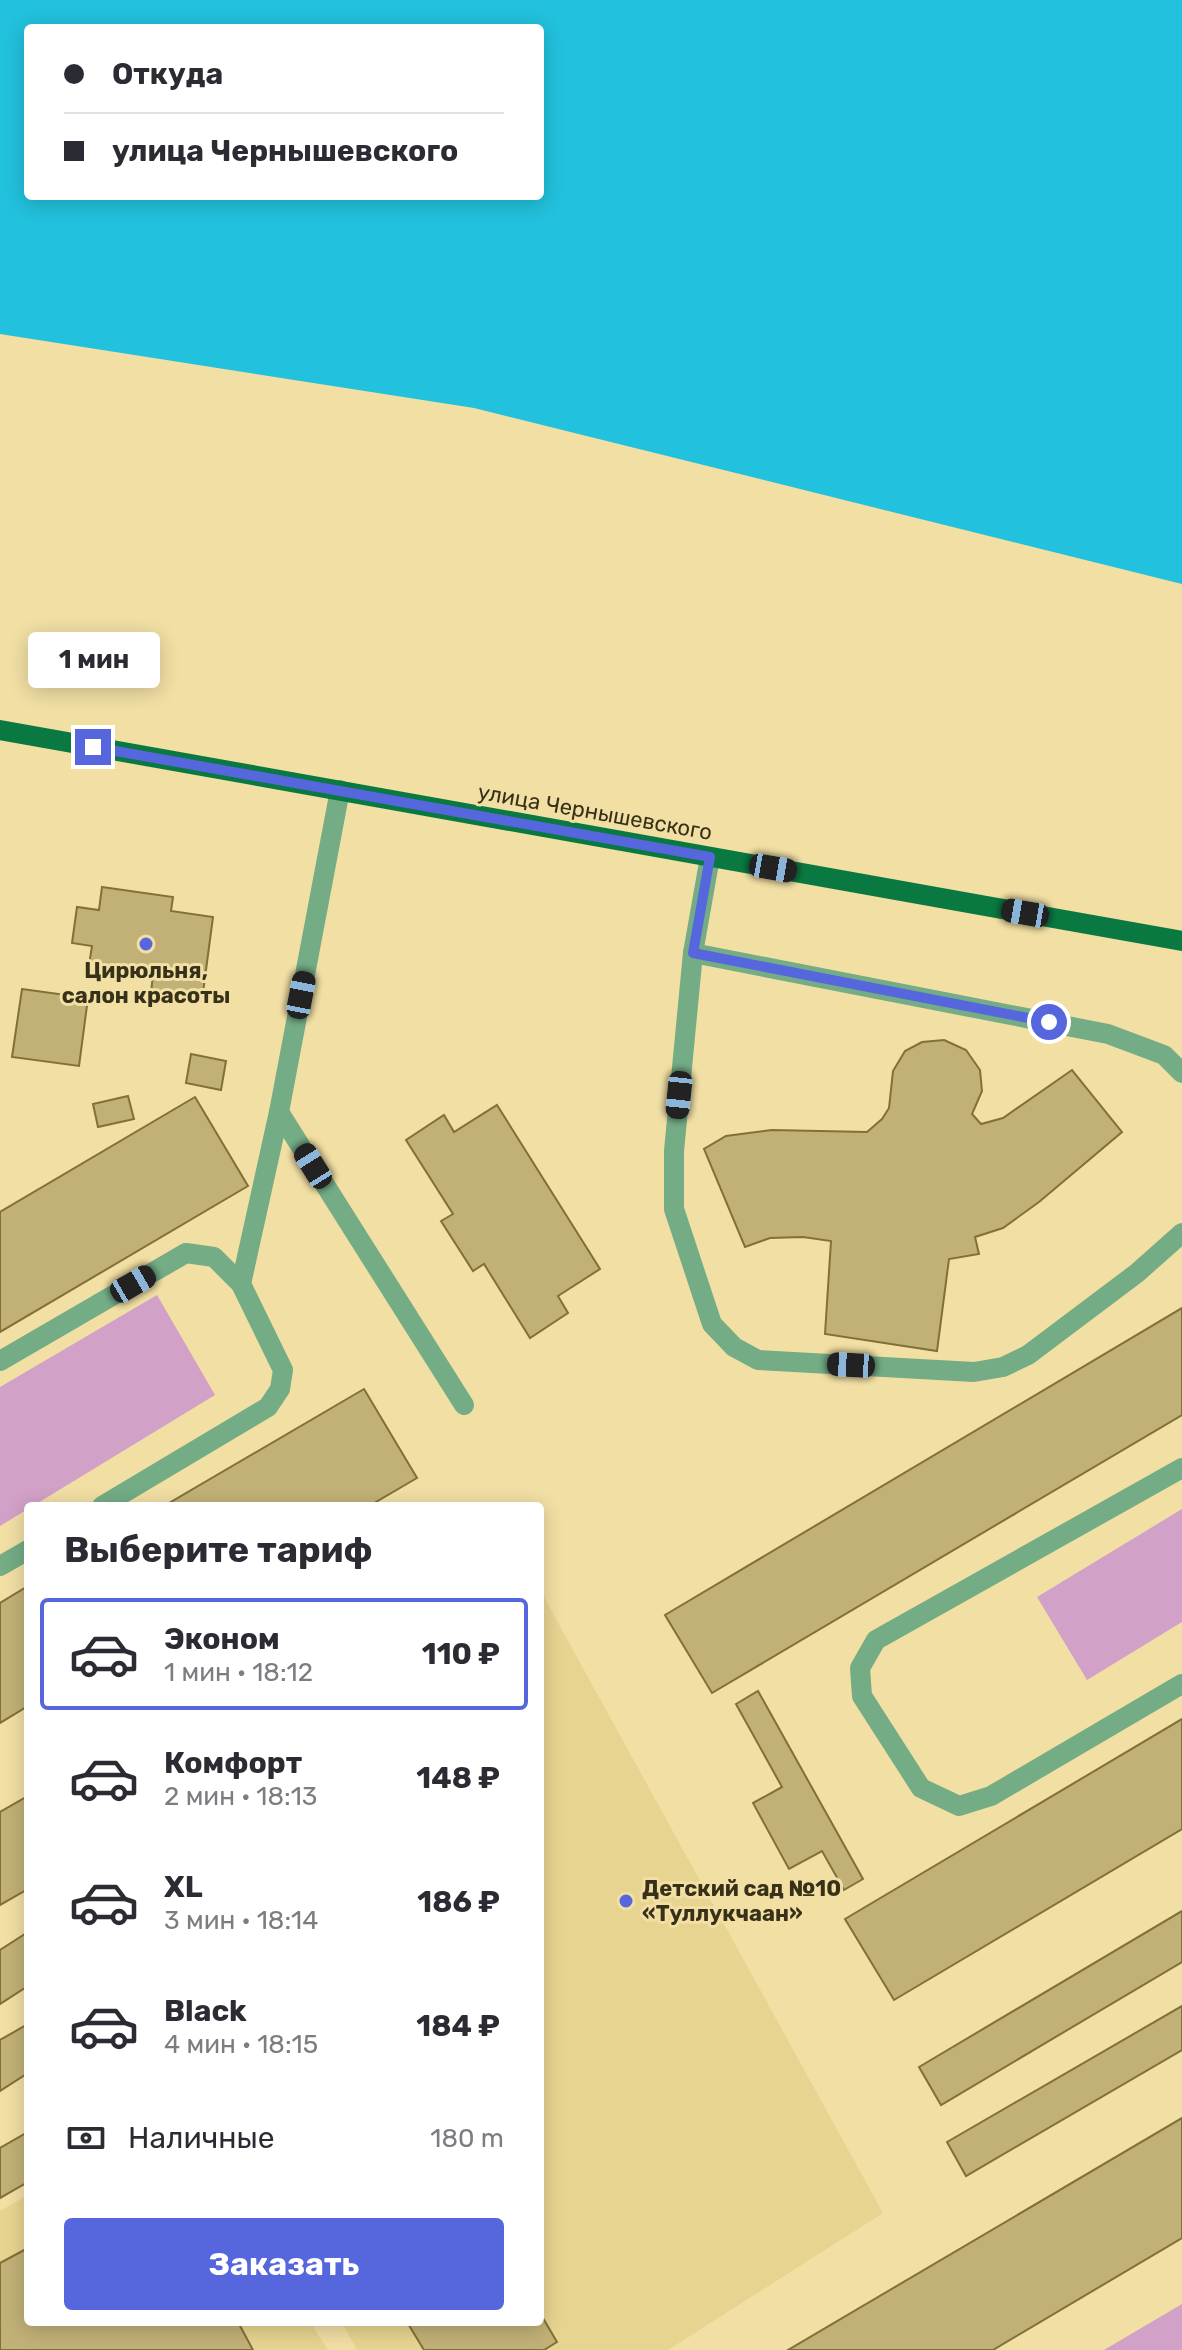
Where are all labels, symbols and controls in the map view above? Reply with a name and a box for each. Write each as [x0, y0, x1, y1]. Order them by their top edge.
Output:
text: Откуда [112, 56, 223, 92]
text: улица Чернышевского [112, 133, 458, 169]
callout: 1 мин [27, 631, 159, 687]
text: 1 мин [59, 644, 129, 675]
route end [75, 729, 111, 765]
street label: улица Чернышевского [476, 778, 714, 846]
car [747, 852, 799, 884]
car [999, 897, 1051, 929]
marker: Цирюльня, салон красоты [137, 935, 155, 953]
place label: Цирюльня, салон красоты [62, 957, 230, 1009]
car [285, 969, 317, 1021]
route start [1031, 1004, 1067, 1040]
car [665, 1070, 693, 1120]
car [290, 1139, 336, 1193]
car [106, 1262, 160, 1306]
car [826, 1352, 876, 1378]
text: Выберите тариф [64, 1528, 373, 1571]
icon: car [68, 1618, 140, 1690]
text: Эконом [164, 1621, 280, 1657]
text: 110 ₽ [422, 1636, 500, 1672]
text: 1 мин · 18:12 [164, 1657, 313, 1688]
icon: car [68, 1742, 140, 1814]
text: Комфорт [164, 1745, 302, 1781]
text: 148 ₽ [416, 1760, 500, 1796]
text: 2 мин · 18:13 [164, 1781, 317, 1812]
icon: car [68, 1866, 140, 1938]
text: XL [164, 1869, 203, 1905]
place label: Детский сад №10 «Туллукчаан» [642, 1875, 841, 1927]
text: 186 ₽ [417, 1884, 500, 1920]
marker: Детский сад №10 «Туллукчаан» [617, 1892, 635, 1910]
text: 3 мин · 18:14 [164, 1905, 318, 1936]
icon: car [68, 1990, 140, 2062]
text: Black [164, 1993, 247, 2029]
text: 184 ₽ [416, 2008, 500, 2044]
text: 4 мин · 18:15 [164, 2029, 318, 2060]
icon: cash [64, 2116, 108, 2160]
text: Наличные [128, 2120, 274, 2156]
text: 180 m [430, 2123, 504, 2154]
button: Заказать [64, 2218, 504, 2310]

